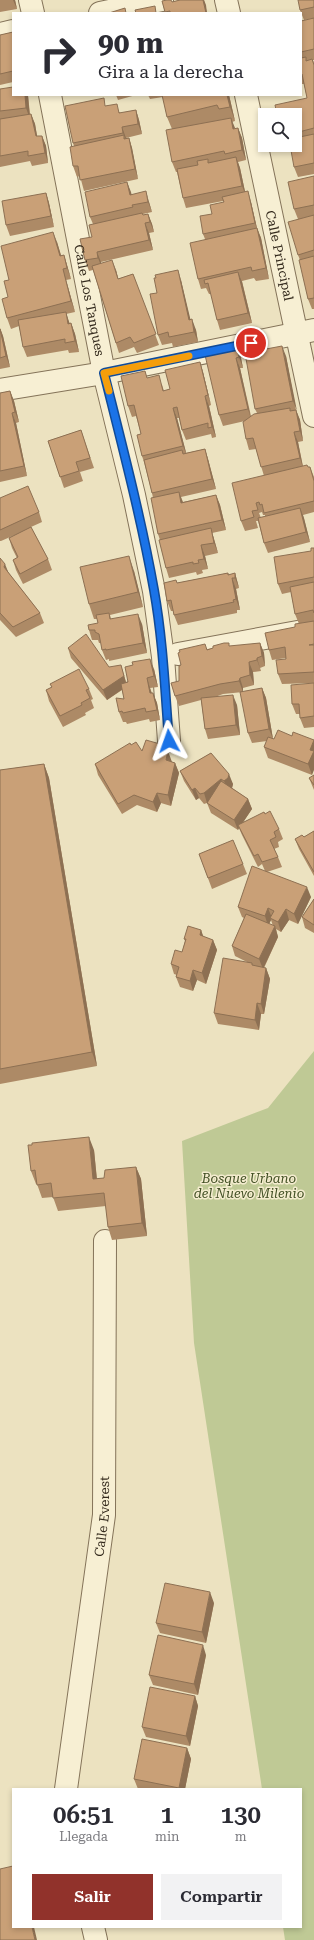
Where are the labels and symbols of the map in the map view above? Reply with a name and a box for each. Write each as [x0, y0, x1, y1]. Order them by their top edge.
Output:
street label: Calle Principal [263, 209, 297, 302]
street label: Calle Los Tanques [72, 243, 108, 357]
pin [234, 326, 268, 360]
position arrow [148, 720, 190, 762]
park label: Bosque Urbano del Nuevo Milenio [194, 1171, 304, 1201]
street label: Calle Everest [91, 1476, 112, 1558]

